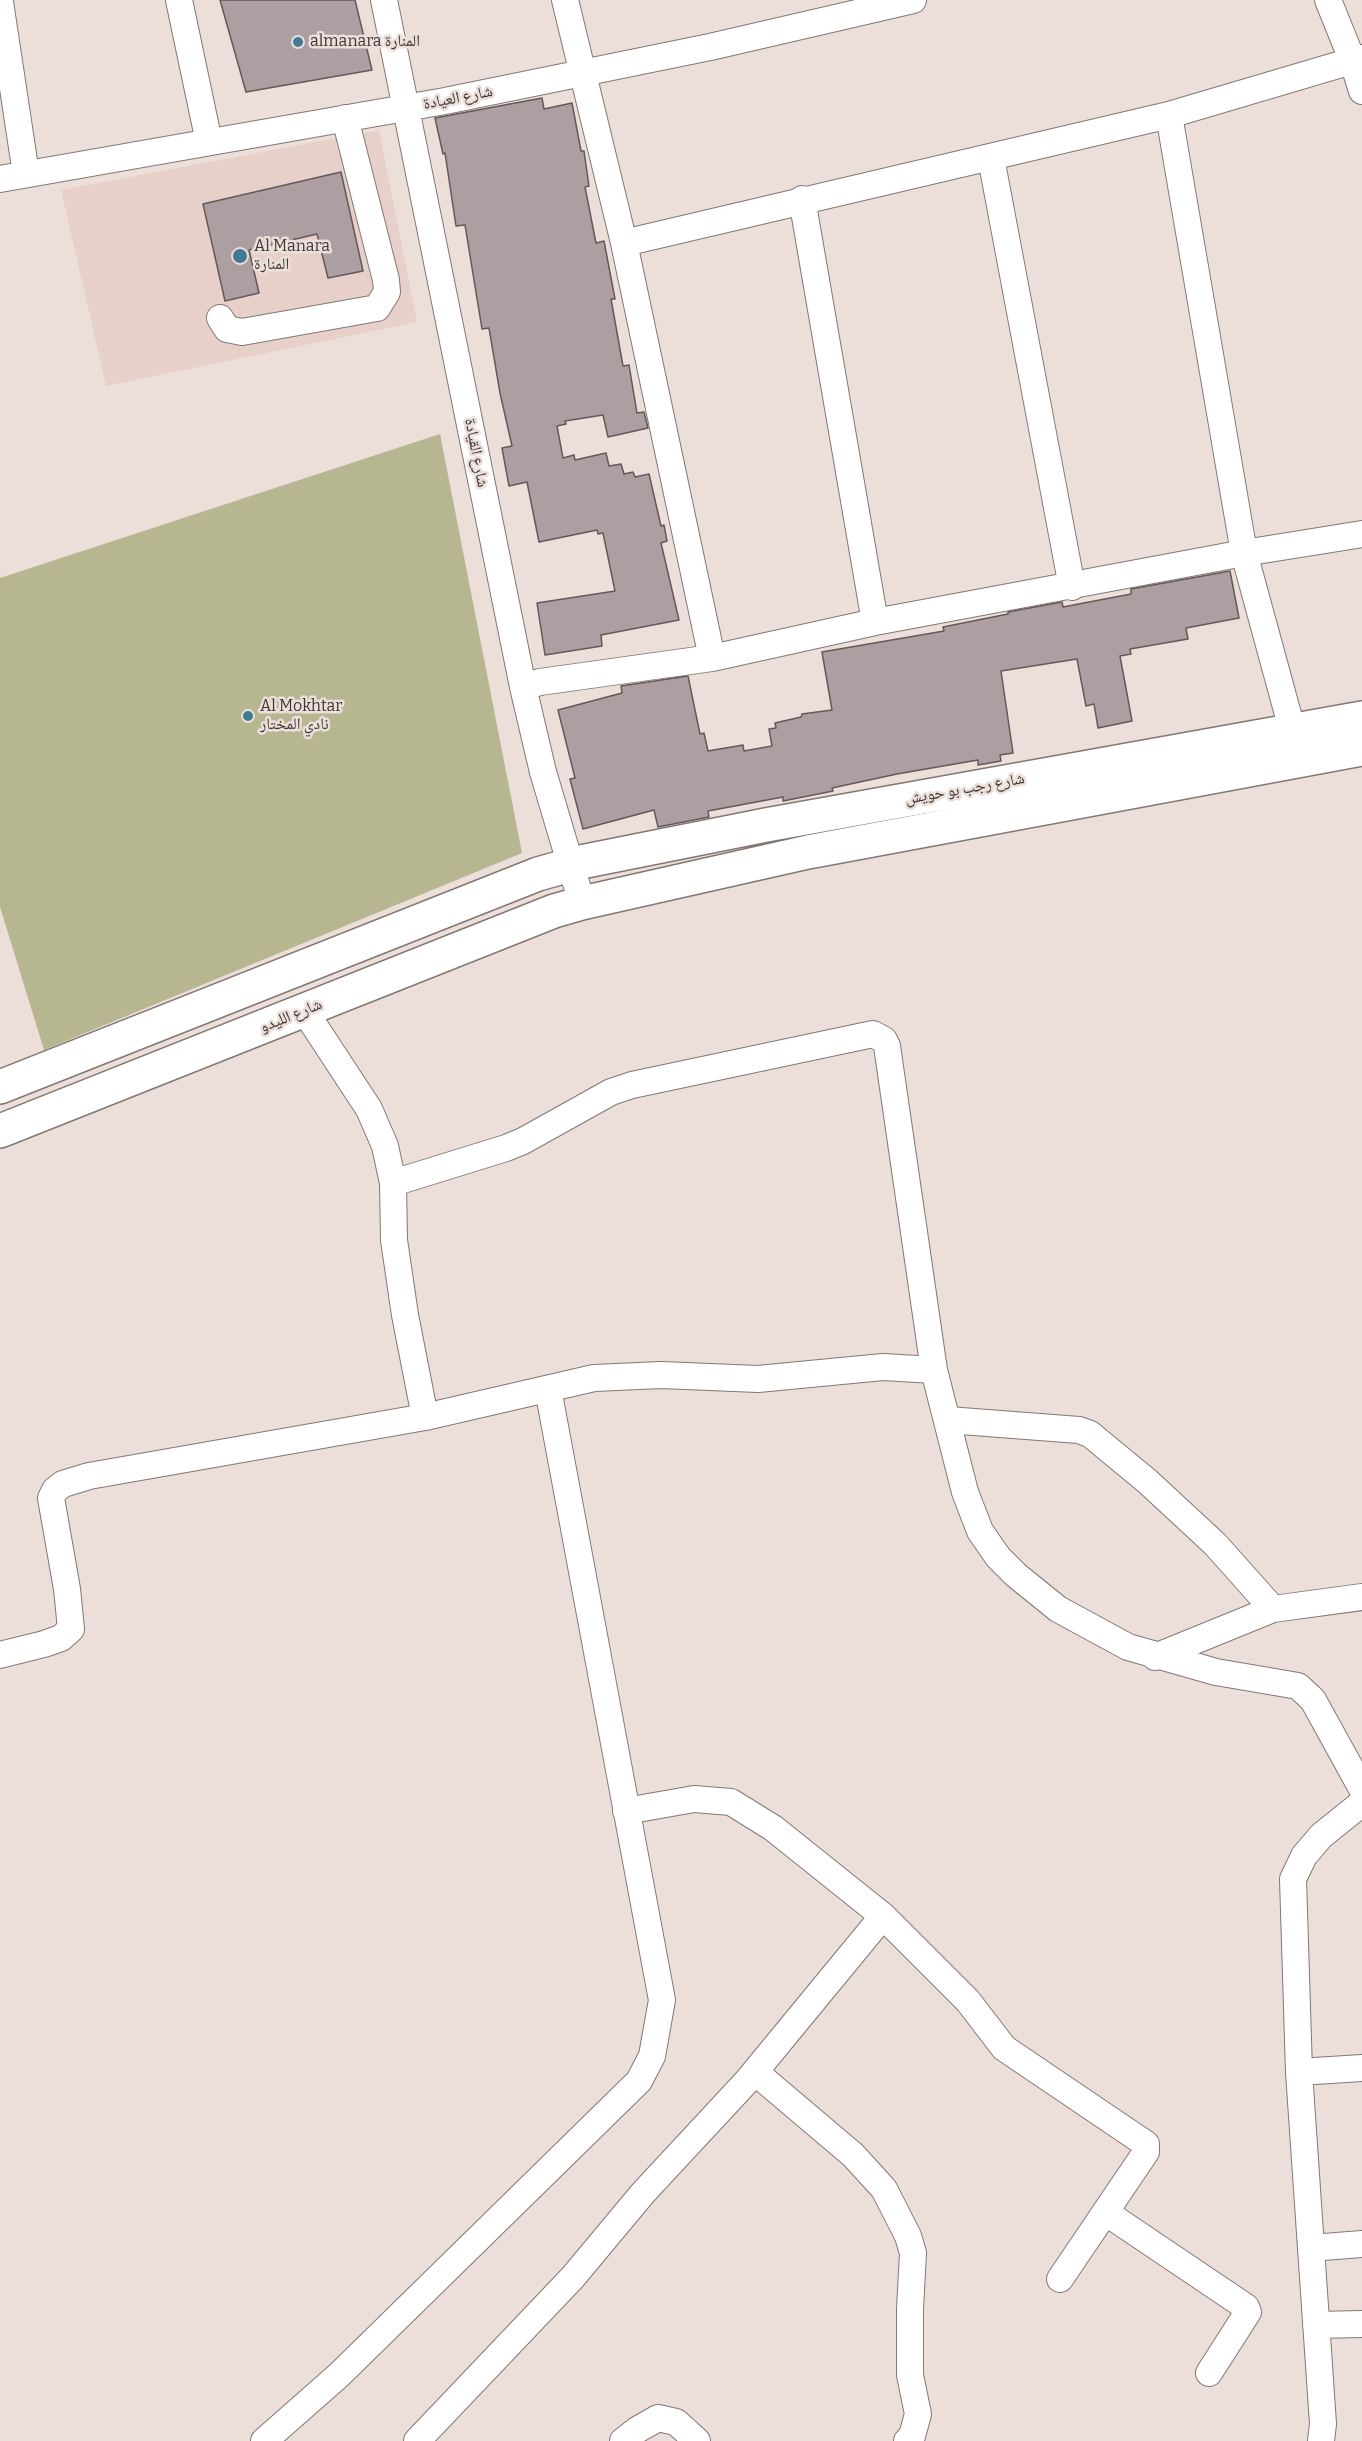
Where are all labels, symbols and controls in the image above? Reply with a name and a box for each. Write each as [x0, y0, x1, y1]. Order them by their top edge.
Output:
place label: almanara المنارة [310, 32, 420, 52]
marker: almanara المنارة [291, 35, 305, 49]
street label: شارع العيادة [422, 82, 494, 114]
place label: Al Manara المنارة [254, 237, 330, 275]
marker: Al Manara المنارة [231, 247, 249, 265]
street label: شارع القيادة [460, 417, 492, 489]
place label: Al Mokhtar نادي المختار [260, 697, 342, 735]
marker: Al Mokhtar نادي المختار [241, 709, 255, 723]
street label: شارع رجب بو حويش [904, 769, 1026, 809]
street label: شارع الليدو [257, 995, 325, 1037]

